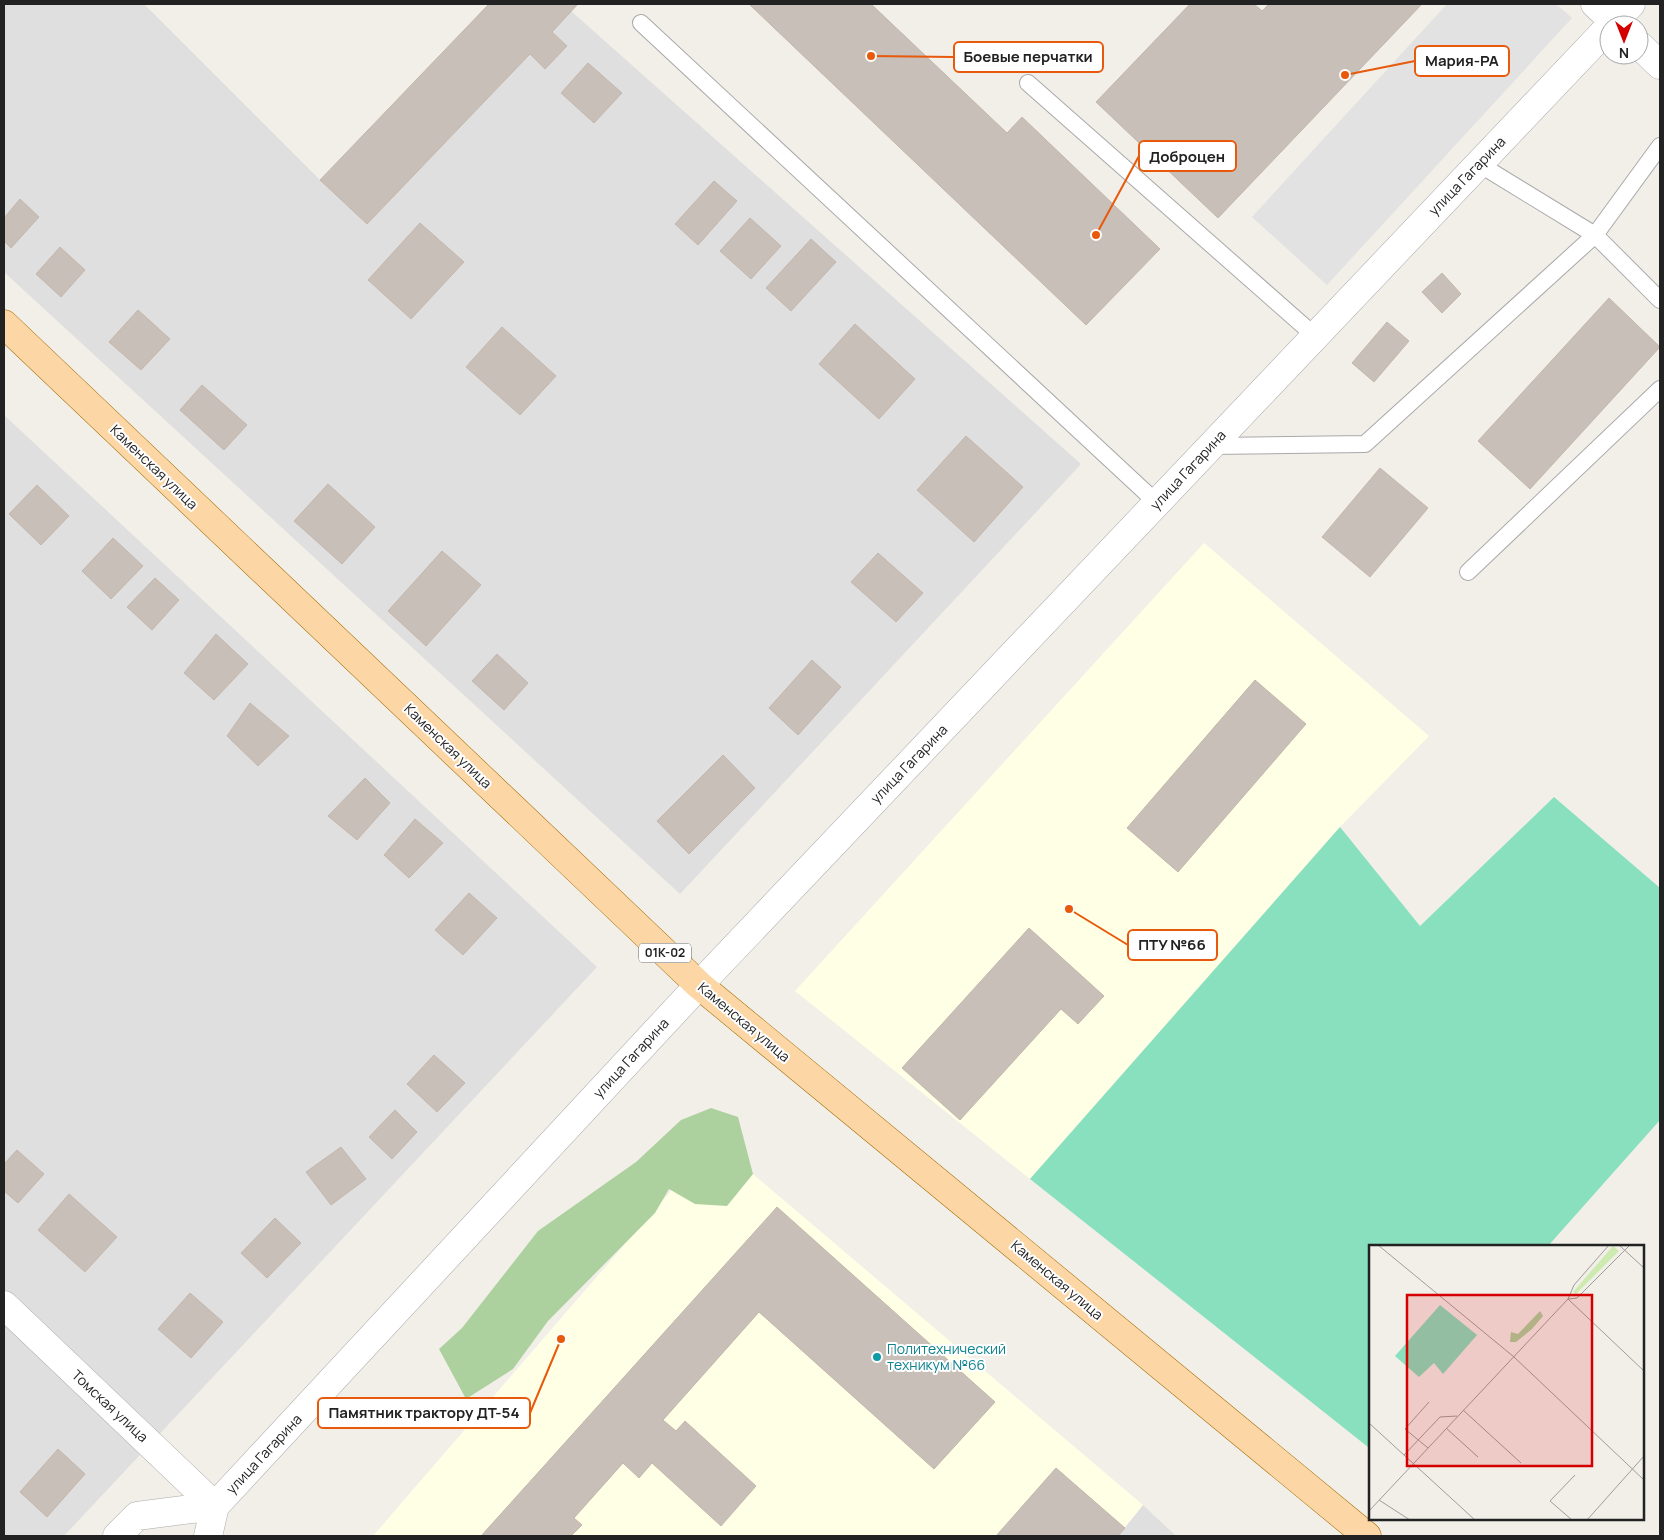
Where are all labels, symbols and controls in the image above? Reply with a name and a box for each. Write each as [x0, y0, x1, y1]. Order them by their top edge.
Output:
north arrow [1599, 15, 1649, 65]
callout: Боевые перчатки [954, 42, 1103, 72]
text: N [1619, 44, 1629, 63]
text: Боевые перчатки [963, 46, 1093, 67]
callout: Мария-РА [1415, 46, 1509, 76]
text: Мария-РА [1425, 50, 1499, 71]
street label: улица Гагарина [1424, 132, 1509, 219]
callout: Доброцен [1139, 141, 1236, 171]
text: Доброцен [1149, 146, 1225, 167]
street label: Каменская улица [106, 420, 202, 513]
street label: улица Гагарина [1146, 426, 1230, 514]
street label: Каменская улица [400, 699, 496, 792]
street label: улица Гагарина [866, 720, 951, 807]
callout: ПТУ №66 [1128, 930, 1217, 960]
text: ПТУ №66 [1138, 934, 1206, 955]
road number: 01К-02 [639, 944, 691, 962]
street label: Каменская улица [694, 977, 794, 1066]
street label: улица Гагарина [589, 1014, 673, 1102]
street label: Каменская улица [1007, 1235, 1107, 1324]
inset map [1369, 1245, 1644, 1520]
place label: Политехнический техникум №66 [887, 1339, 1006, 1374]
marker: Политехнический техникум №66 [871, 1351, 883, 1363]
street label: Томская улица [68, 1365, 153, 1446]
callout: Памятник трактору ДТ-54 [318, 1398, 530, 1428]
text: Памятник трактору ДТ-54 [328, 1402, 520, 1423]
street label: улица Гагарина [222, 1410, 306, 1498]

